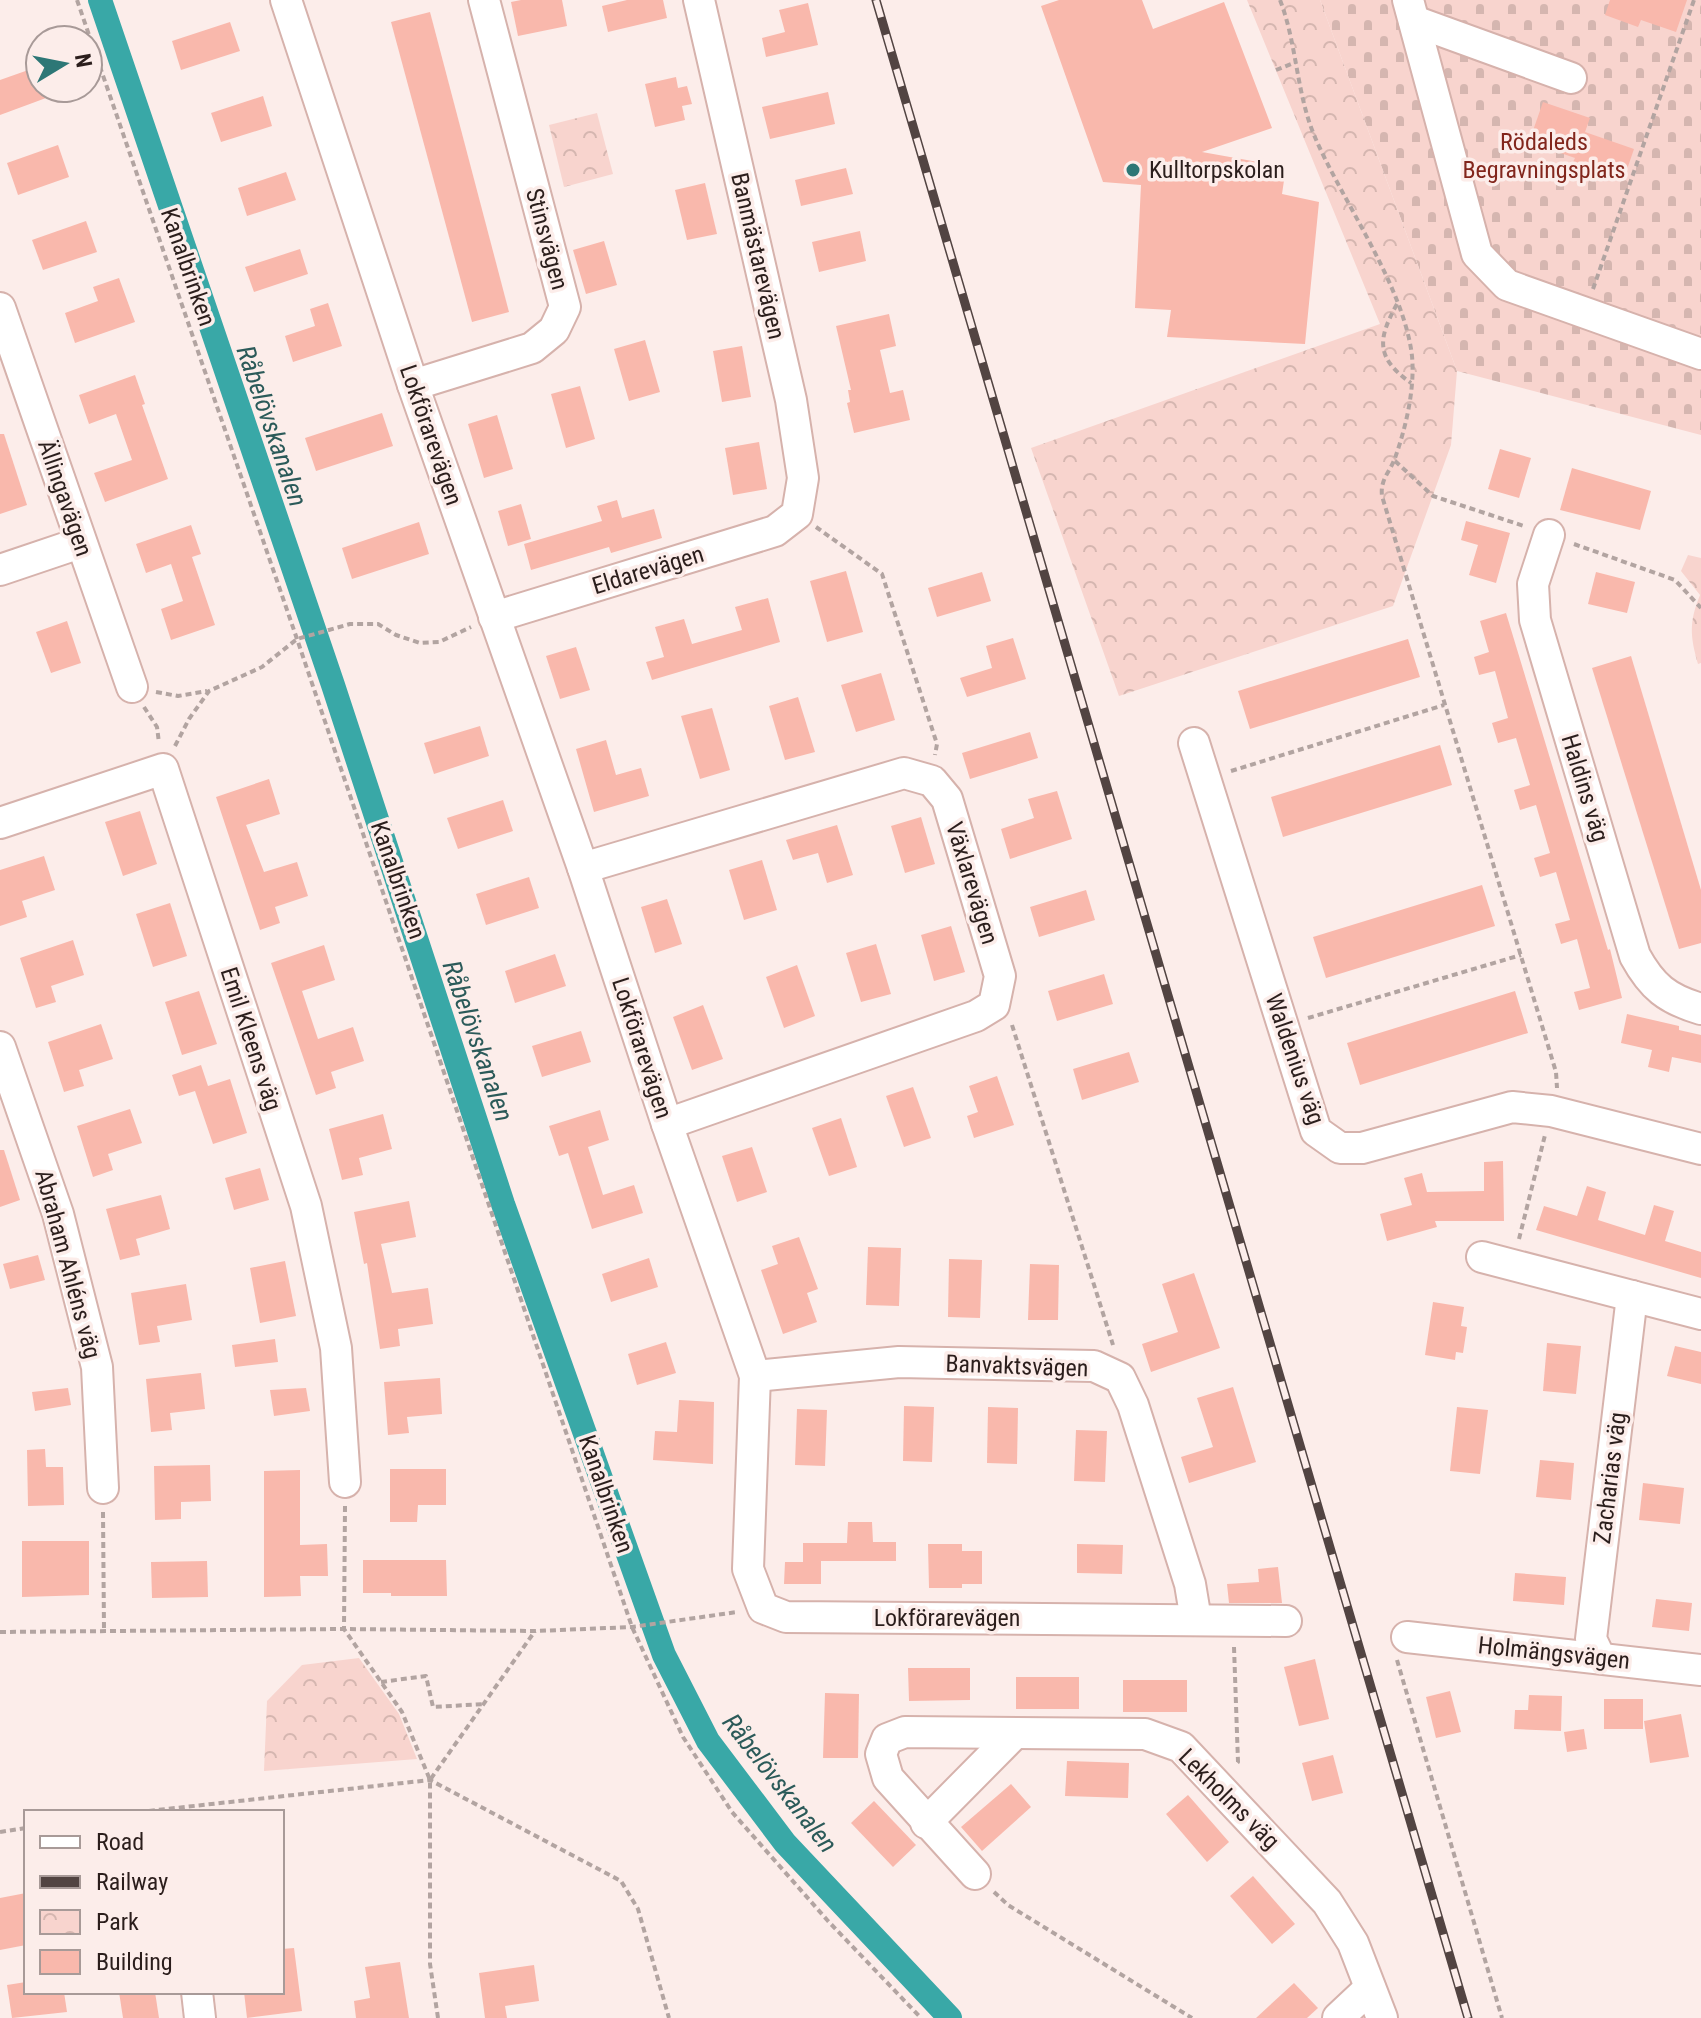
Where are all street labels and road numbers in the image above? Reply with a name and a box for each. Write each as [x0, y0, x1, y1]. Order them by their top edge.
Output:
street label: Banmästarevägen [725, 170, 791, 342]
street label: Stinsvägen [520, 185, 574, 293]
street label: Kanalbrinken [155, 204, 221, 330]
street label: Lokförarevägen [394, 361, 468, 509]
street label: Ällingavägen [32, 436, 98, 560]
street label: Eldarevägen [589, 540, 707, 600]
street label: Haldins väg [1555, 731, 1615, 845]
street label: Kanalbrinken [365, 817, 431, 943]
street label: Växlarevägen [940, 818, 1004, 948]
street label: Emil Kleens väg [215, 964, 287, 1114]
street label: Lokförarevägen [606, 974, 678, 1122]
street label: Waldenius väg [1260, 990, 1330, 1128]
street label: Abraham Ahléns väg [29, 1167, 107, 1361]
street label: Banvaktsvägen [945, 1350, 1089, 1382]
street label: Zacharias väg [1588, 1411, 1632, 1545]
street label: Kanalbrinken [573, 1431, 639, 1557]
street label: Lokförarevägen [874, 1604, 1020, 1632]
street label: Holmängsvägen [1477, 1631, 1631, 1675]
street label: Lekholms väg [1173, 1743, 1285, 1855]

